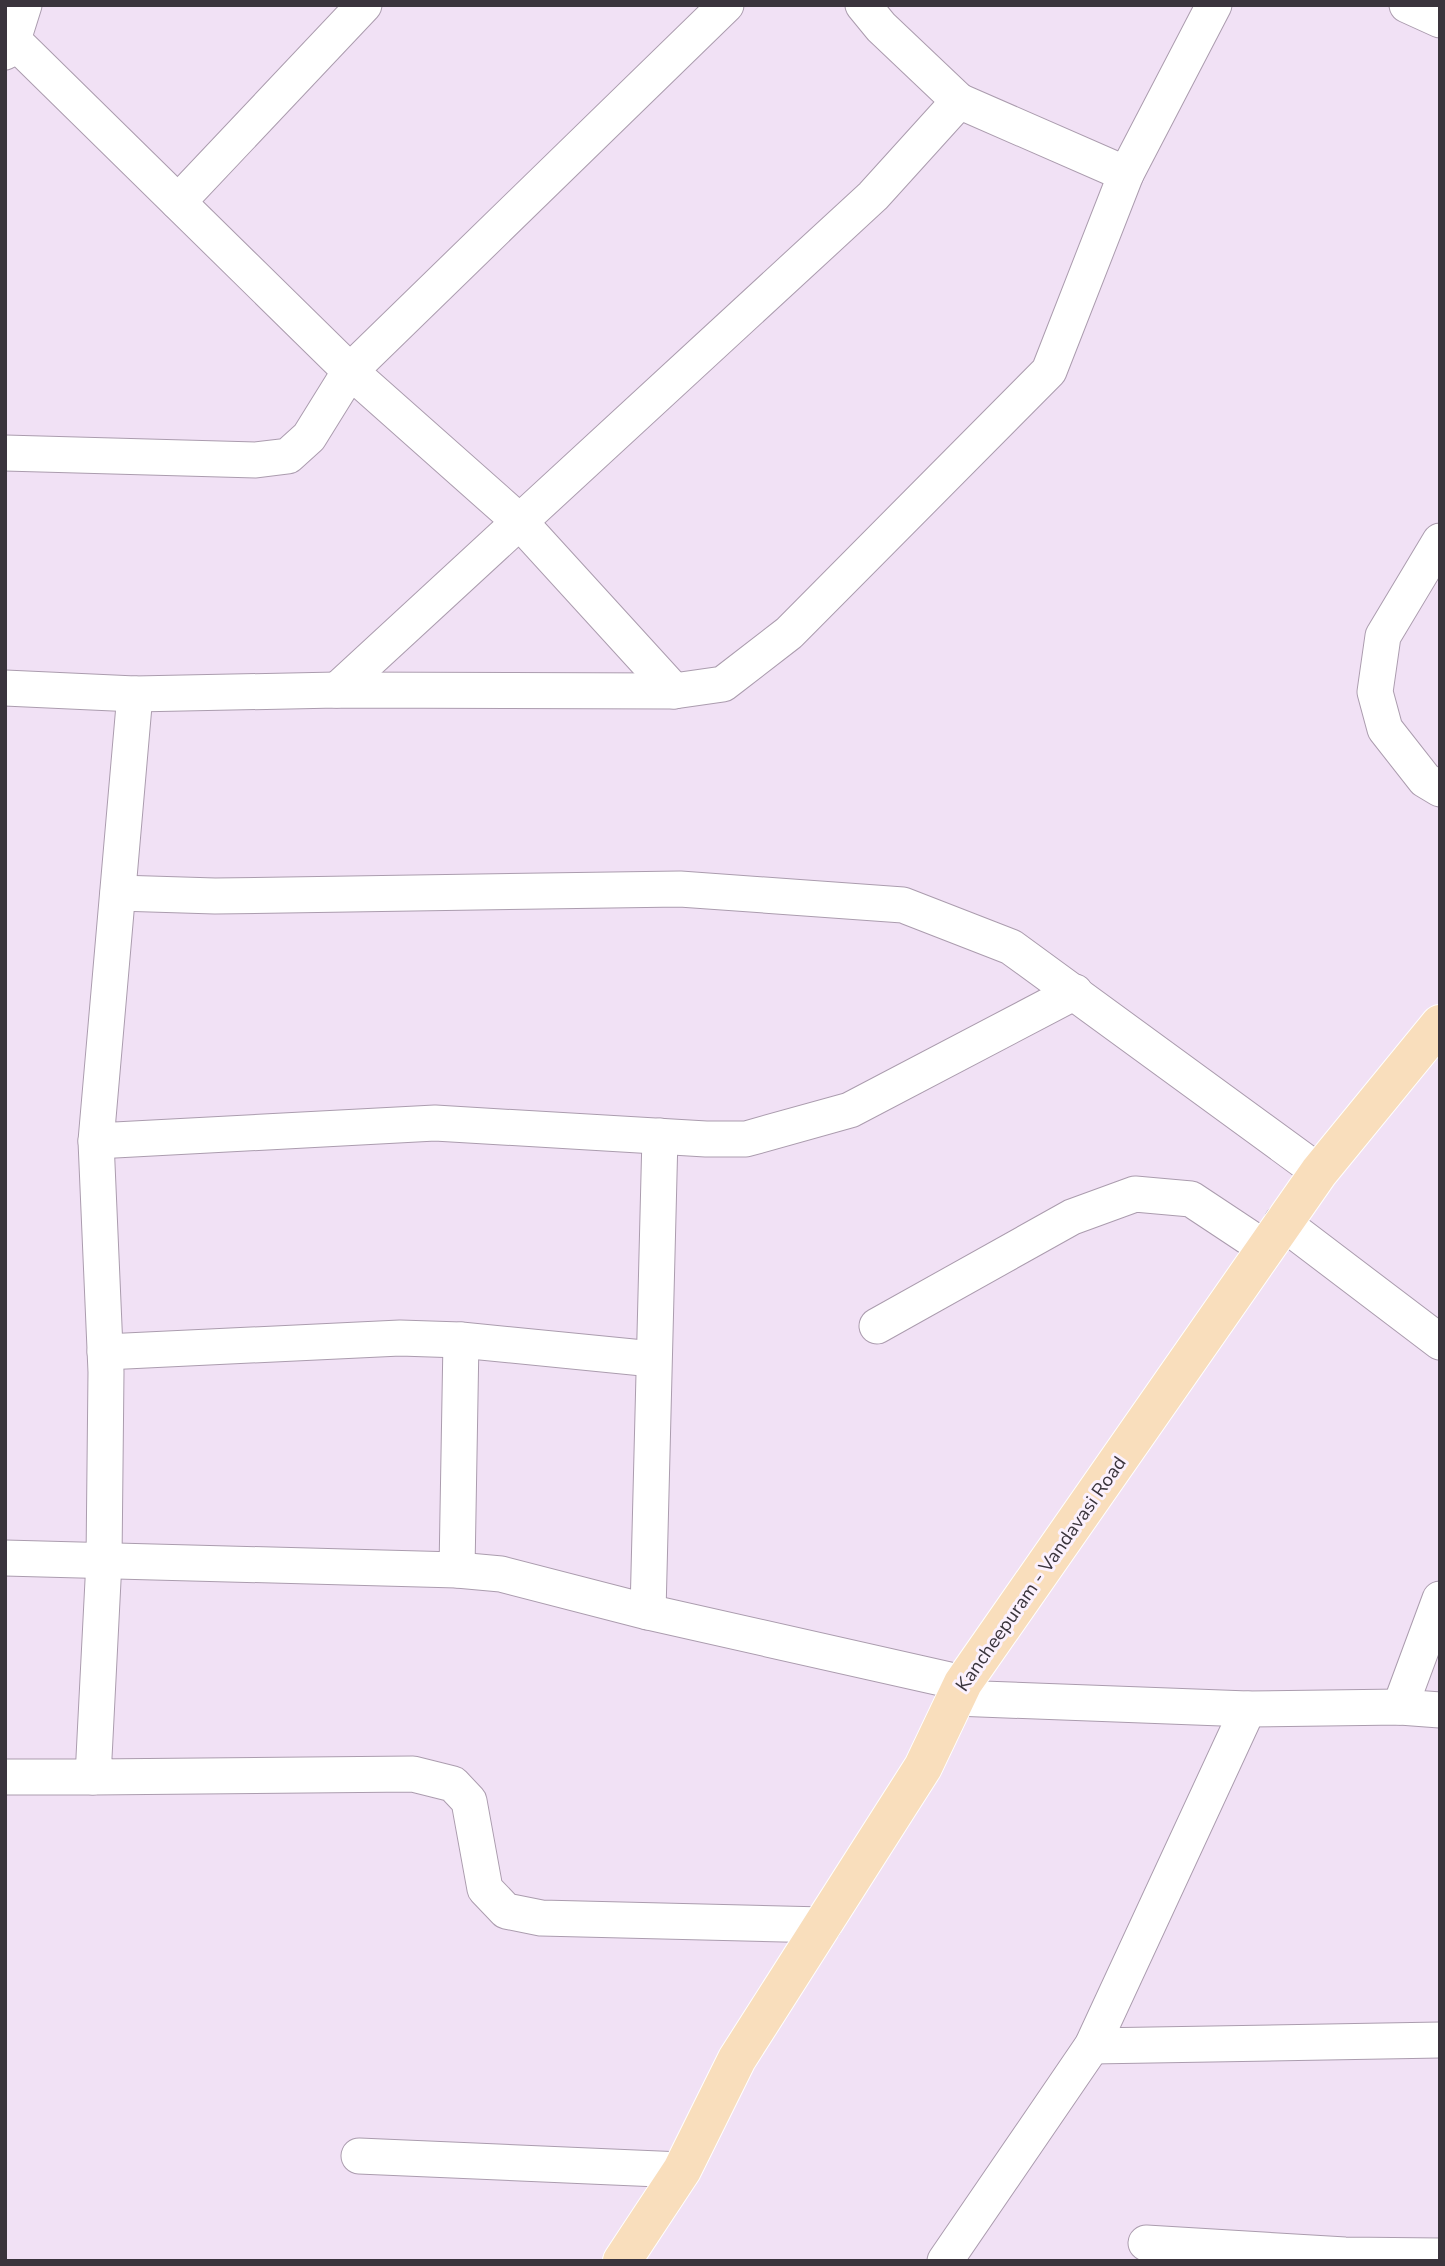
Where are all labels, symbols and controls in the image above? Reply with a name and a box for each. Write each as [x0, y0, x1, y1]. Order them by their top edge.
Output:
street label: Kancheepuram - Vandavasi Road [950, 1451, 1132, 1697]

